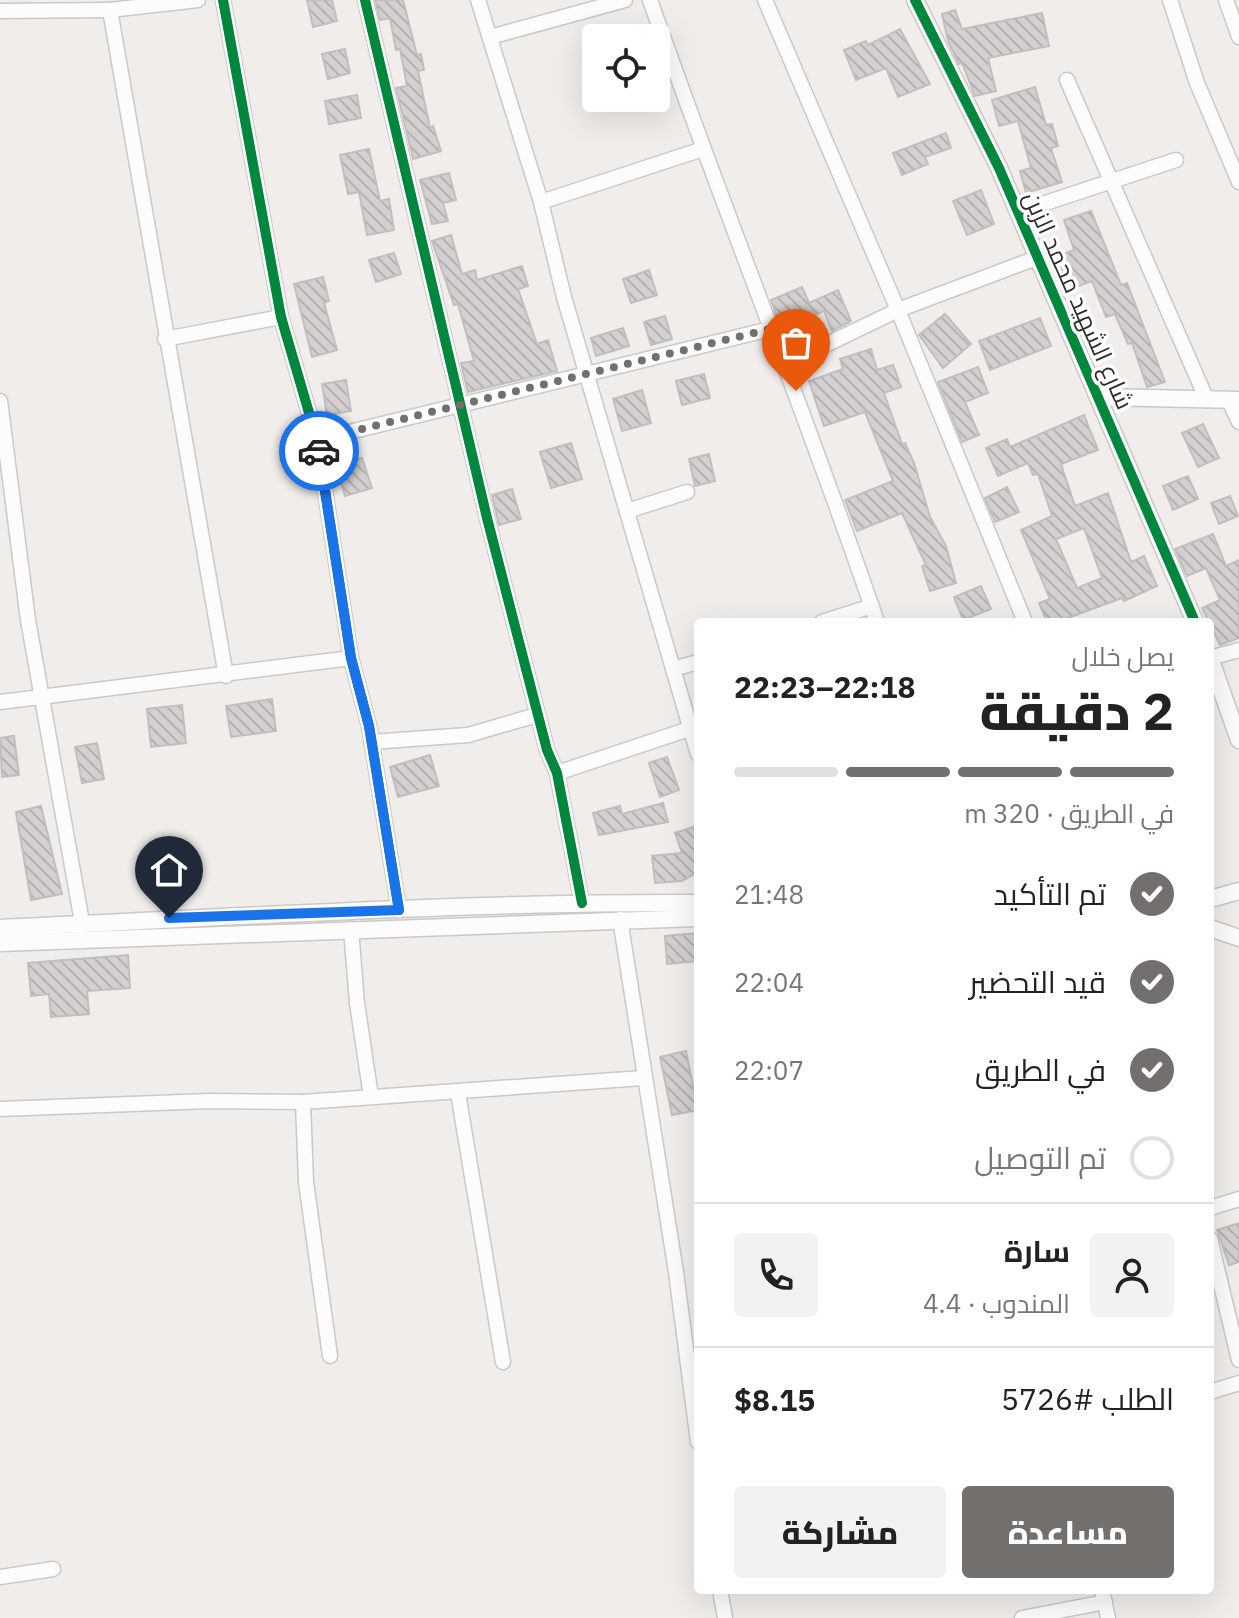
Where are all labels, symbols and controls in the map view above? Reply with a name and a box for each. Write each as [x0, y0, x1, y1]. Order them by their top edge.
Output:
map controls [582, 24, 670, 112]
button: locate [582, 24, 670, 112]
street label: شارع الشهيد محمد الزبن [1016, 186, 1141, 414]
pin [762, 309, 830, 391]
icon: bag [774, 321, 818, 365]
courier [279, 411, 359, 491]
icon: car [297, 429, 341, 473]
text: يصل خلال [1071, 639, 1174, 673]
text: 22:18–22:23 [734, 667, 915, 706]
text: 2 دقيقة [980, 677, 1174, 744]
text: في الطريق · 320 m [964, 796, 1174, 830]
pin [135, 836, 203, 918]
icon: home [147, 848, 191, 892]
icon: check [1130, 872, 1174, 916]
text: تم التأكيد [994, 874, 1106, 913]
text: 21:48 [734, 877, 804, 911]
icon: check [1130, 960, 1174, 1004]
text: قيد التحضير [969, 962, 1106, 1001]
text: 22:04 [734, 965, 804, 999]
icon: check [1130, 1048, 1174, 1092]
text: في الطريق [975, 1050, 1106, 1089]
text: 22:07 [734, 1053, 804, 1087]
text: تم التوصيل [974, 1138, 1106, 1177]
text: سارة [1004, 1231, 1070, 1270]
button: phone [734, 1233, 818, 1317]
button: person [1090, 1233, 1174, 1317]
text: المندوب · 4.4 [923, 1286, 1070, 1320]
text: الطلب #5726 [1001, 1379, 1174, 1418]
text: $8.15 [734, 1380, 815, 1419]
button: مشاركة [734, 1486, 946, 1578]
button: مساعدة [962, 1486, 1174, 1578]

